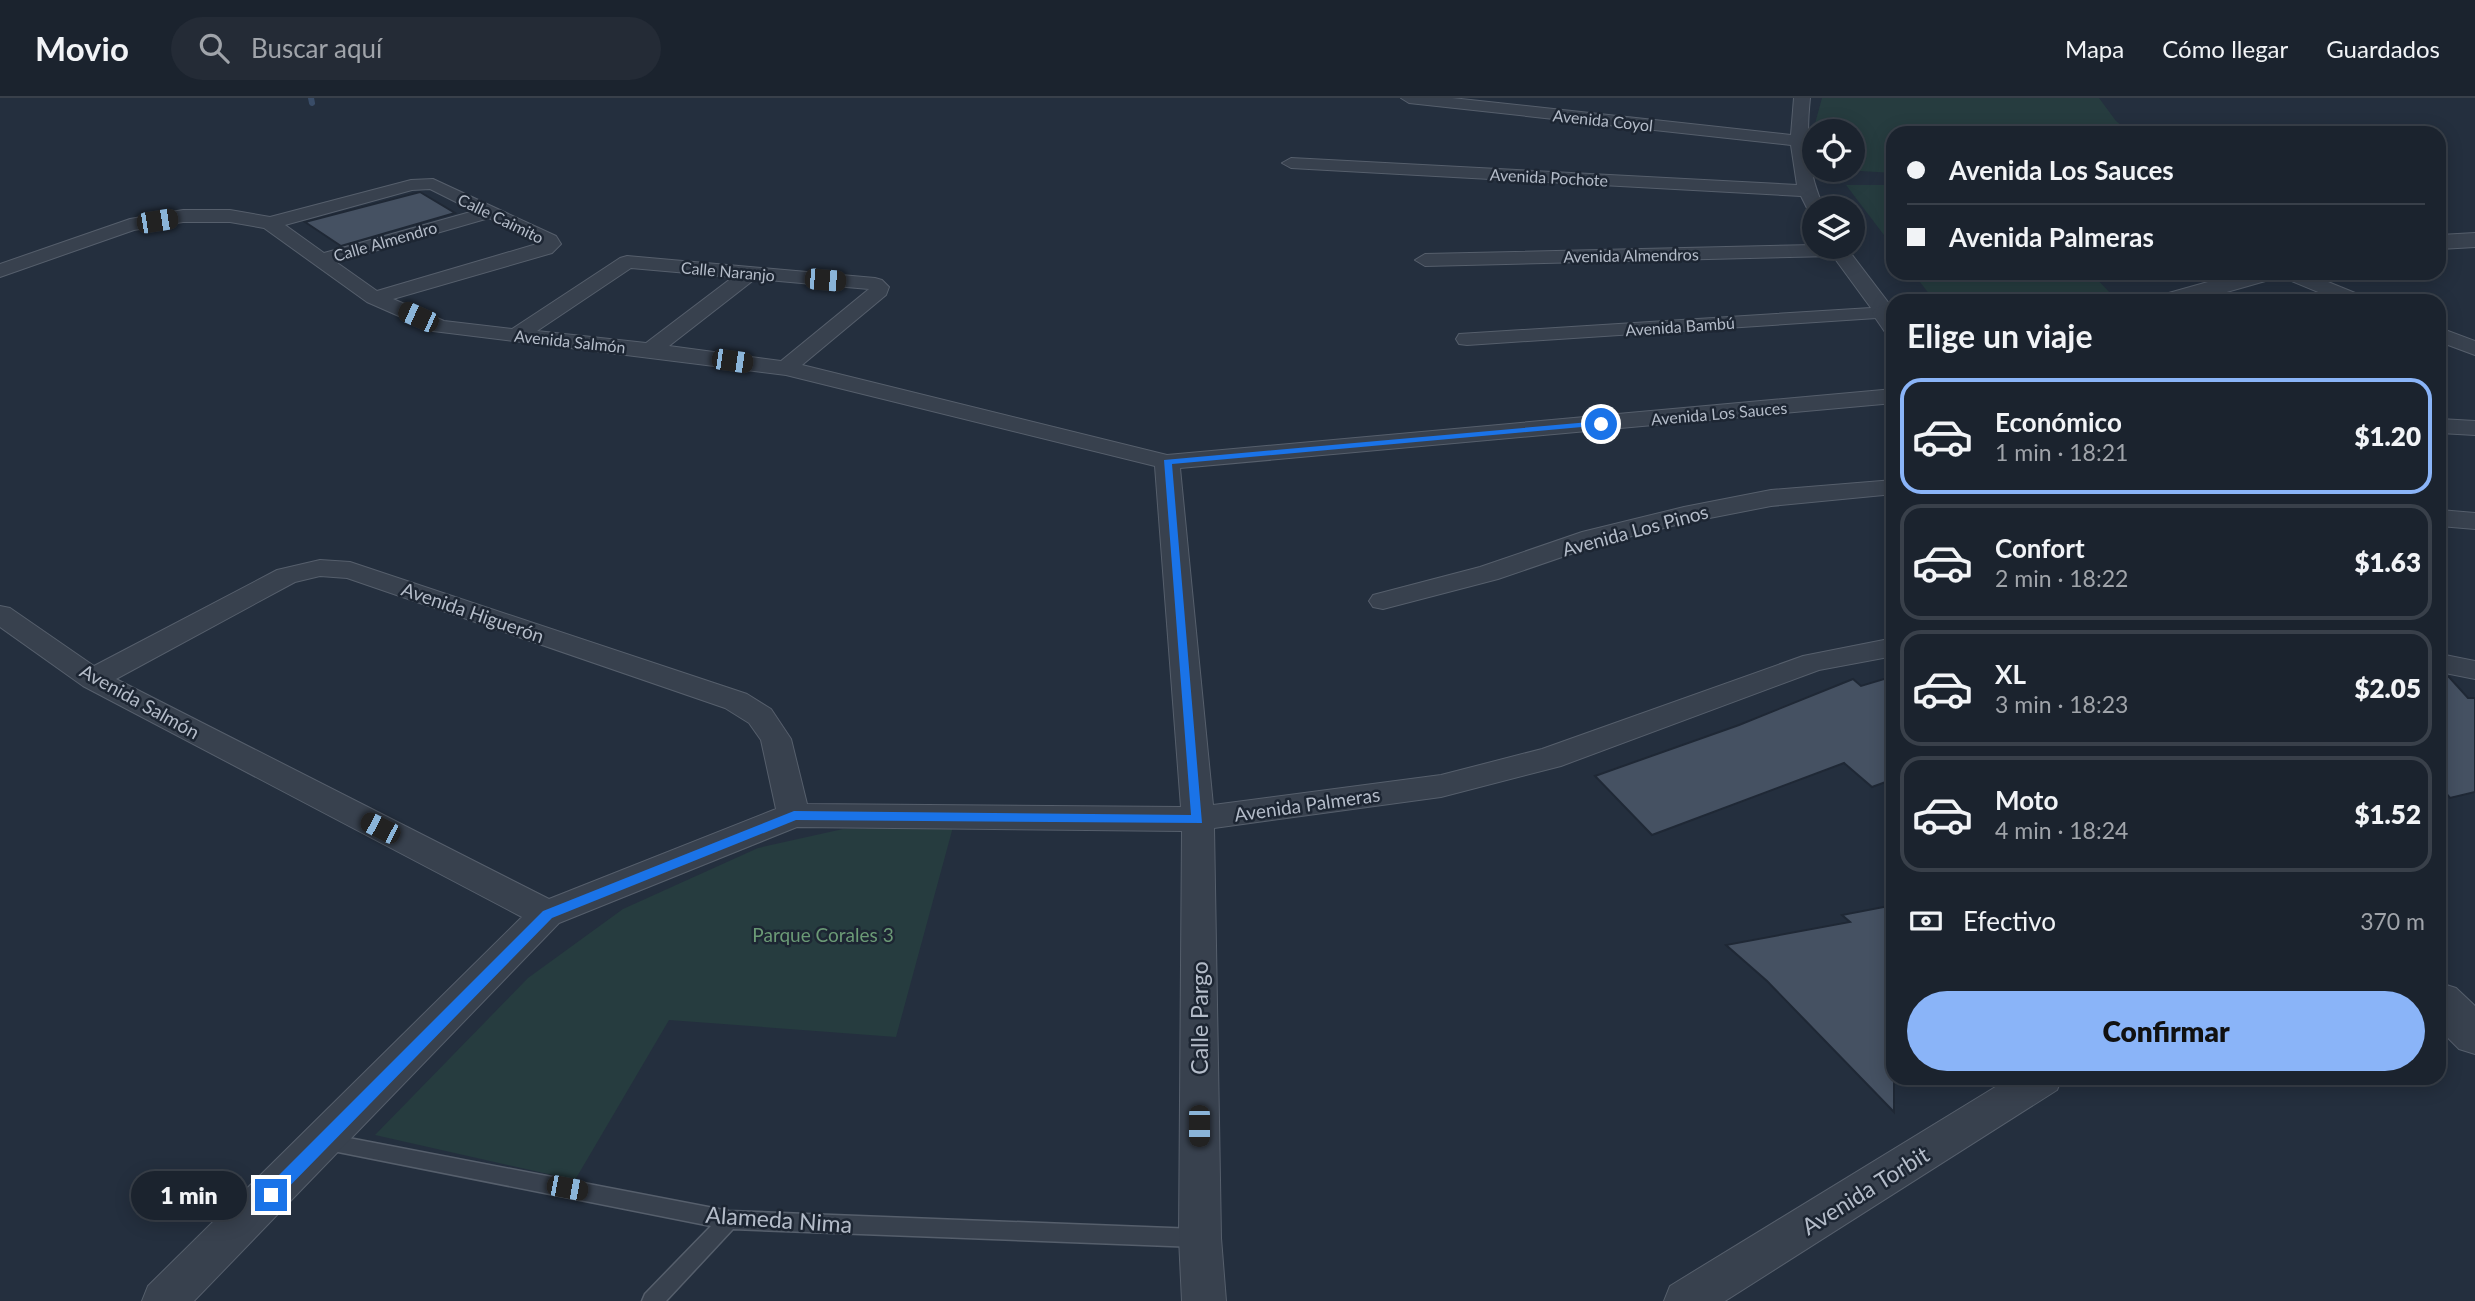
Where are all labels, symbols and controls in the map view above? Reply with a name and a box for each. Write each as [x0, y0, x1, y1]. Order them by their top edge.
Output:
search box [171, 17, 661, 80]
text: Movio [35, 28, 129, 68]
icon: search [195, 29, 233, 67]
text: Buscar aquí [251, 32, 382, 64]
text: Mapa [2065, 34, 2124, 63]
text: Cómo llegar [2162, 34, 2288, 63]
text: Guardados [2326, 34, 2440, 63]
street label: Avenida Coyol [1552, 105, 1654, 135]
map controls [1802, 119, 1865, 259]
button: locate [1802, 119, 1865, 182]
text: Avenida Los Sauces [1949, 154, 2174, 186]
street label: Avenida Pochote [1489, 164, 1609, 190]
street label: Calle Caimito [455, 189, 547, 247]
button: layers [1802, 196, 1865, 259]
car [135, 207, 180, 235]
street label: Calle Almendro [331, 217, 439, 265]
text: Avenida Palmeras [1949, 221, 2154, 253]
street label: Avenida Almendros [1563, 244, 1699, 266]
street label: Calle Naranjo [680, 257, 776, 285]
car [804, 268, 847, 292]
car [395, 299, 442, 335]
street label: Avenida Bambú [1625, 313, 1735, 339]
text: Elige un viaje [1907, 316, 2092, 355]
street label: Avenida Salmón [513, 326, 627, 356]
car [710, 348, 755, 374]
street label: Avenida Los Sauces [1650, 398, 1788, 428]
icon: car [1911, 405, 1974, 468]
text: Económico [1995, 406, 2122, 438]
route start [1585, 408, 1617, 440]
text: $1.20 [2354, 420, 2421, 452]
text: 1 min · 18:21 [1995, 438, 2128, 466]
street label: Avenida Los Pinos [1559, 499, 1711, 561]
icon: car [1911, 531, 1974, 594]
text: Confort [1995, 532, 2085, 564]
text: $1.63 [2354, 546, 2421, 578]
text: 2 min · 18:22 [1995, 564, 2128, 592]
street label: Avenida Higuerón [399, 577, 547, 647]
icon: car [1911, 657, 1974, 720]
text: XL [1995, 658, 2026, 690]
street label: Avenida Salmón [76, 659, 204, 743]
text: $2.05 [2354, 672, 2421, 704]
text: 3 min · 18:23 [1995, 690, 2128, 718]
street label: Avenida Palmeras [1233, 782, 1381, 826]
icon: car [1911, 783, 1974, 846]
text: Moto [1995, 784, 2058, 816]
text: $1.52 [2354, 798, 2421, 830]
car [357, 809, 404, 847]
text: 4 min · 18:24 [1995, 816, 2128, 844]
icon: cash [1907, 902, 1945, 940]
text: Efectivo [1963, 905, 2056, 937]
text: 370 m [2360, 907, 2425, 935]
park label: Parque Corales 3 [752, 923, 894, 946]
street label: Calle Pargo [1185, 961, 1213, 1075]
button: Confirmar [1907, 991, 2425, 1071]
car [1189, 1105, 1210, 1147]
street label: Avenida Torbit [1796, 1139, 1935, 1240]
callout: 1 min [131, 1170, 246, 1220]
car [545, 1174, 590, 1202]
route end [255, 1179, 287, 1211]
text: 1 min [160, 1181, 218, 1209]
street label: Alameda Nima [705, 1200, 853, 1238]

